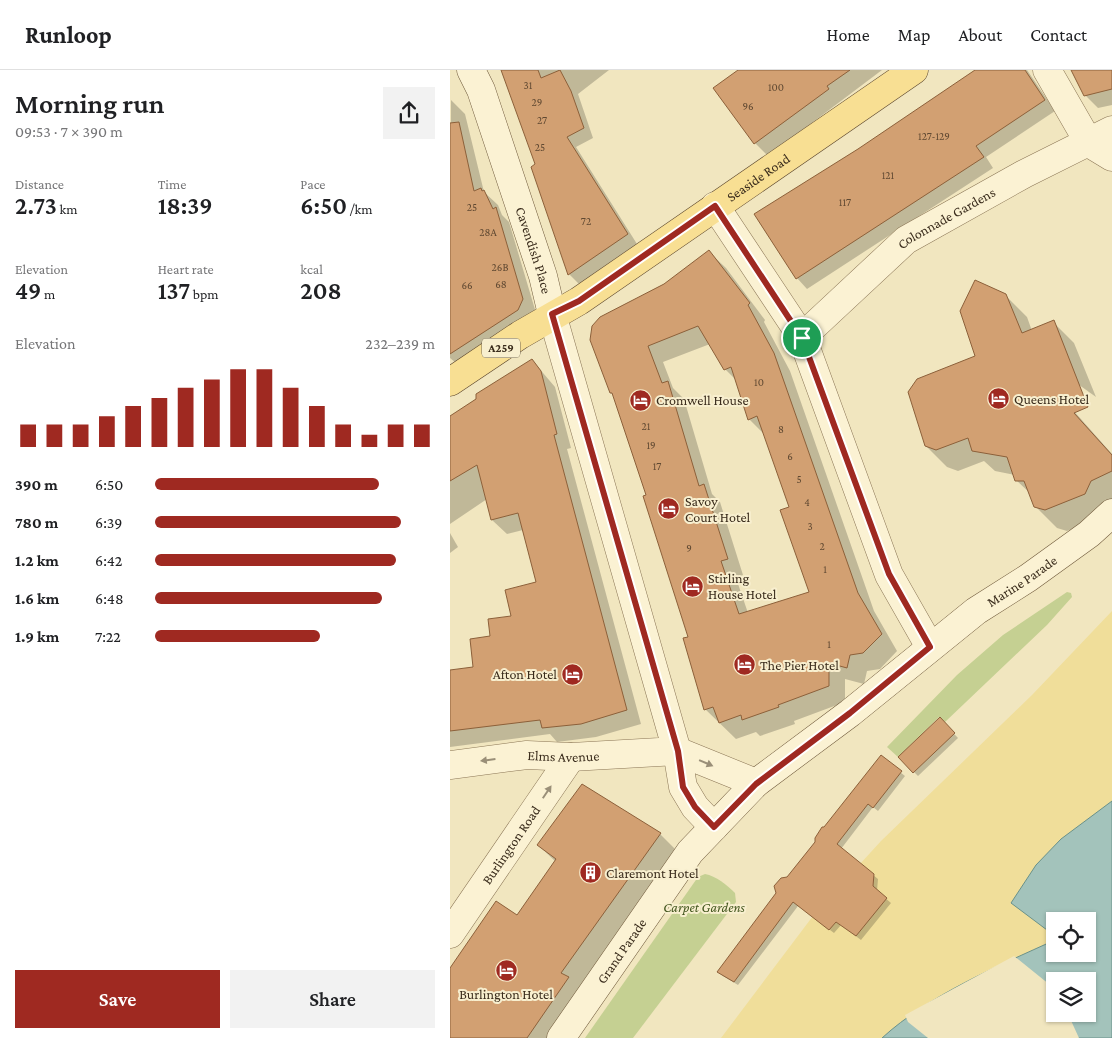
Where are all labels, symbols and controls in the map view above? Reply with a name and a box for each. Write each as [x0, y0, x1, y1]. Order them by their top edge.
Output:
text: Runloop [25, 21, 112, 48]
text: Home [827, 25, 870, 45]
text: Map [898, 25, 930, 45]
text: About [958, 25, 1002, 45]
text: Contact [1030, 25, 1087, 45]
house number: 31 [524, 79, 533, 91]
house number: 100 [768, 81, 784, 93]
button: share [383, 87, 435, 139]
text: Morning run [15, 88, 164, 119]
house number: 29 [532, 96, 542, 108]
house number: 96 [742, 100, 754, 112]
house number: 27 [537, 114, 547, 126]
text: 09:53 · 7 × 390 m [15, 123, 123, 140]
house number: 127-129 [918, 130, 950, 142]
house number: 25 [535, 141, 545, 153]
street label: Seaside Road [724, 150, 793, 205]
house number: 121 [882, 169, 895, 181]
text: Distance [15, 176, 64, 192]
text: Time [158, 176, 186, 192]
text: Pace [300, 176, 326, 192]
street label: Colonnade Gardens [894, 184, 998, 252]
text: 2.73 [15, 192, 57, 219]
text: 18:39 [158, 192, 213, 219]
text: 6:50 [300, 192, 347, 219]
house number: 117 [839, 196, 851, 208]
text: km [57, 201, 77, 217]
text: /km [347, 201, 373, 217]
house number: 25 [467, 201, 477, 213]
street label: Cavendish Place [512, 205, 555, 295]
house number: 72 [581, 215, 591, 227]
house number: 28A [479, 226, 497, 238]
text: Elevation [15, 261, 68, 277]
text: Heart rate [158, 261, 214, 277]
text: kcal [300, 261, 323, 277]
house number: 26B [492, 261, 508, 273]
text: 49 [15, 277, 41, 304]
text: 137 [158, 277, 190, 304]
text: 208 [300, 277, 342, 304]
house number: 68 [495, 278, 507, 290]
house number: 66 [461, 279, 473, 291]
text: m [41, 286, 55, 302]
text: bpm [190, 286, 219, 302]
pin [781, 317, 823, 359]
icon: arrive [788, 324, 816, 352]
text: Elevation [15, 335, 76, 352]
text: 232–239 m [365, 335, 435, 352]
road number: A259 [482, 338, 520, 358]
house number: 10 [754, 376, 764, 388]
hotel icon: Queens Hotel [986, 387, 1010, 411]
hotel icon: Cromwell House [628, 388, 652, 412]
place label: Queens Hotel [1014, 391, 1090, 407]
place label: Cromwell House [656, 392, 749, 408]
house number: 21 [642, 420, 651, 432]
house number: 8 [778, 423, 784, 435]
house number: 19 [646, 439, 656, 451]
house number: 6 [787, 450, 793, 462]
house number: 17 [653, 460, 661, 472]
house number: 5 [796, 473, 802, 485]
text: 390 m [15, 476, 58, 493]
text: 6:50 [95, 476, 123, 493]
place label: Savoy Court Hotel [685, 493, 751, 525]
house number: 4 [804, 496, 810, 508]
hotel icon: Savoy Court Hotel [657, 497, 681, 521]
text: 780 m [15, 514, 58, 531]
text: 6:39 [95, 514, 122, 531]
house number: 3 [807, 520, 813, 532]
house number: 2 [819, 540, 825, 552]
house number: 9 [686, 542, 692, 554]
text: 1.2 km [15, 552, 59, 569]
text: 6:42 [95, 552, 122, 569]
street label: Marine Parade [984, 552, 1060, 610]
house number: 1 [823, 563, 827, 575]
place label: Stirling House Hotel [708, 570, 777, 602]
hotel icon: Stirling House Hotel [680, 574, 704, 598]
text: 1.6 km [15, 590, 59, 607]
text: 6:48 [95, 590, 124, 607]
text: 1.9 km [15, 628, 59, 645]
text: 7:22 [95, 628, 121, 645]
house number: 1 [827, 638, 831, 650]
hotel icon: The Pier Hotel [732, 653, 756, 677]
place label: The Pier Hotel [760, 657, 839, 673]
hotel icon: Afton Hotel [561, 662, 585, 686]
place label: Afton Hotel [493, 666, 557, 682]
street label: Elms Avenue [527, 747, 600, 765]
one-way arrow [480, 756, 496, 764]
one-way arrow [699, 759, 713, 767]
one-way arrow [542, 786, 552, 799]
street label: Burlington Road [478, 802, 544, 887]
building icon: Claremont Hotel [578, 861, 602, 885]
place label: Claremont Hotel [606, 865, 699, 881]
park label: Carpet Gardens [663, 899, 746, 915]
map controls [1046, 912, 1096, 1022]
button: locate [1046, 912, 1096, 962]
street label: Grand Parade [593, 915, 650, 987]
hotel icon: Burlington Hotel [494, 959, 518, 983]
button: Save [15, 970, 220, 1028]
button: Share [230, 970, 435, 1028]
button: layers [1046, 972, 1096, 1022]
place label: Burlington Hotel [459, 986, 553, 1002]

